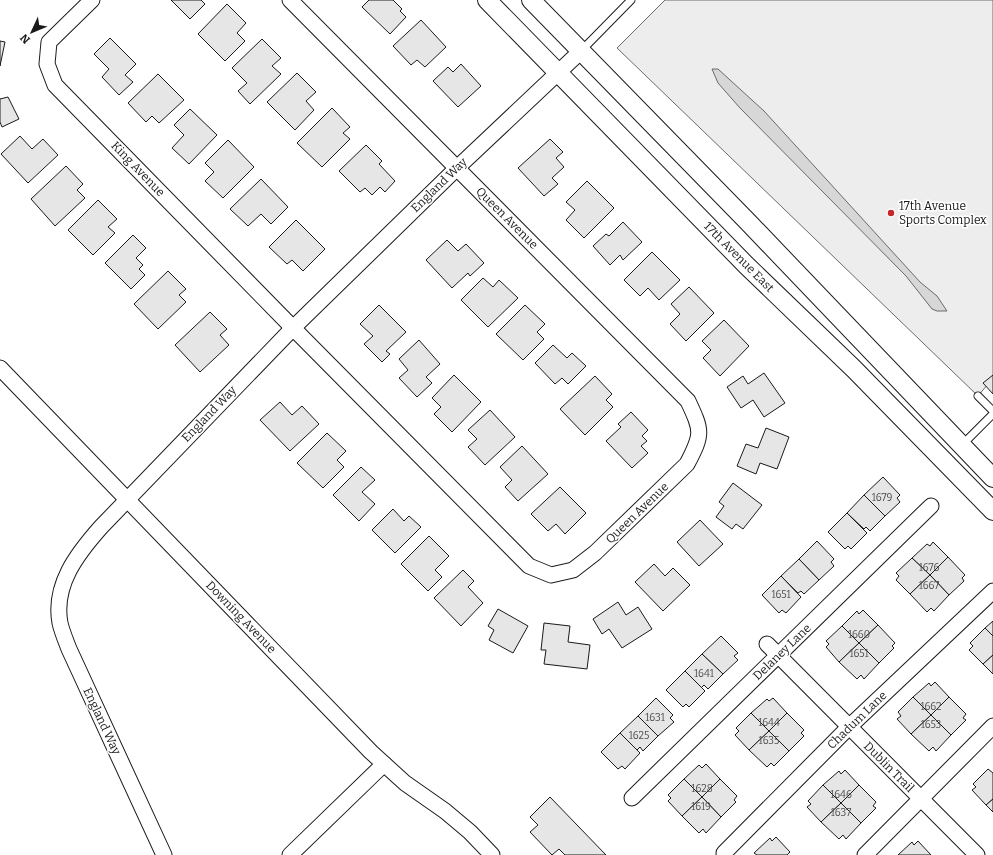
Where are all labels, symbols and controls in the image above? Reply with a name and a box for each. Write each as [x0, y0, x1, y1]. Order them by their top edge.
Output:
north arrow [12, 12, 52, 52]
text: N [17, 31, 33, 46]
street label: King Avenue [108, 139, 168, 199]
street label: England Way [408, 154, 470, 215]
street label: Queen Avenue [473, 184, 541, 252]
place label: 17th Avenue Sports Complex [899, 199, 987, 227]
marker: 17th Avenue Sports Complex [886, 208, 896, 218]
street label: 17th Avenue East [701, 219, 777, 295]
street label: England Way [179, 383, 240, 445]
street label: Queen Avenue [603, 480, 671, 546]
house number: 1679 [872, 492, 892, 504]
house number: 1676 [919, 562, 939, 574]
street label: Downing Avenue [203, 578, 279, 656]
house number: 1667 [919, 580, 939, 592]
house number: 1651 [771, 589, 791, 601]
street label: Delaney Lane [750, 621, 814, 683]
house number: 1660 [848, 629, 870, 641]
house number: 1651 [849, 648, 869, 660]
house number: 1641 [694, 668, 714, 680]
street label: England Way [80, 685, 124, 757]
street label: Chadum Lane [824, 688, 890, 752]
house number: 1662 [920, 701, 942, 713]
house number: 1631 [645, 712, 665, 724]
house number: 1644 [758, 717, 780, 729]
house number: 1653 [921, 719, 942, 731]
house number: 1625 [629, 730, 649, 742]
house number: 1635 [759, 735, 779, 747]
street label: Dublin Trail [861, 739, 917, 795]
house number: 1628 [691, 783, 713, 795]
house number: 1646 [830, 789, 852, 801]
house number: 1619 [691, 801, 711, 813]
house number: 1637 [831, 807, 851, 819]

